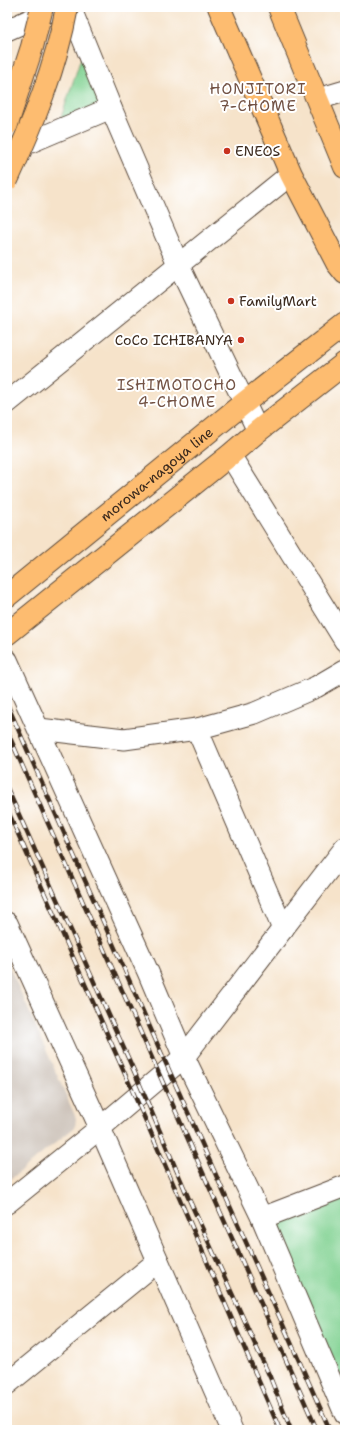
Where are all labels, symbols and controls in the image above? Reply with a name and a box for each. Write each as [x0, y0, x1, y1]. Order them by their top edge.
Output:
district label: HONJITORI 7-CHOME [209, 79, 307, 116]
place label: ENEOS [235, 142, 280, 160]
marker: ENEOS [222, 146, 232, 156]
place label: FamilyMart [239, 292, 317, 310]
marker: FamilyMart [226, 296, 236, 306]
place label: CoCo ICHIBANYA [115, 331, 233, 349]
marker: CoCo ICHIBANYA [236, 335, 246, 345]
district label: ISHIMOTOCHO 4-CHOME [117, 375, 237, 412]
street label: morowa-nagoya line [97, 423, 217, 525]

